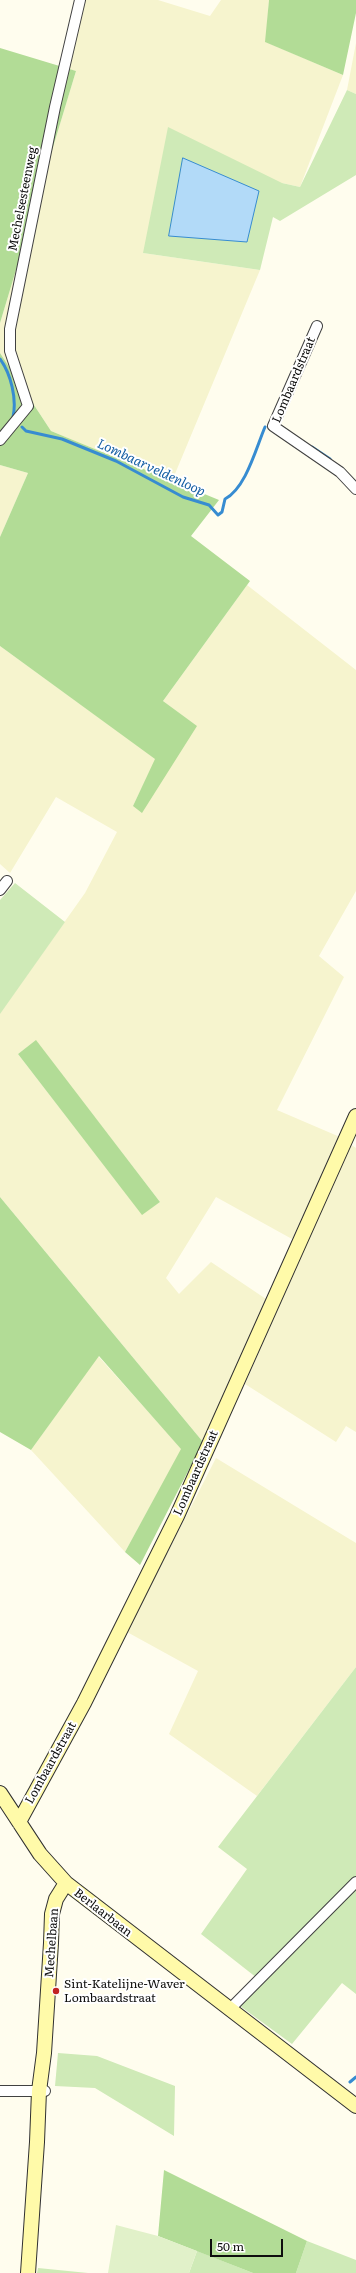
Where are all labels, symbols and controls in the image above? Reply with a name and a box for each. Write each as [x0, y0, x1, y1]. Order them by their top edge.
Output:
street label: Mechelsesteenweg [6, 145, 40, 253]
street label: Lombaardstraat [269, 335, 319, 425]
water label: Lombaarveldenloop [95, 436, 207, 500]
street label: Lombaardstraat [171, 1428, 221, 1518]
street label: Lombaardstraat [22, 1719, 80, 1807]
street label: Berlaarbaan [71, 1886, 135, 1940]
street label: Mechelbaan [42, 1908, 62, 1978]
place label: Sint-Katelijne-Waver Lombaardstraat [64, 1977, 185, 2005]
marker: Sint-Katelijne-Waver Lombaardstraat [51, 1986, 61, 1996]
scale bar [212, 2231, 285, 2257]
text: 50 m [217, 2237, 244, 2255]

